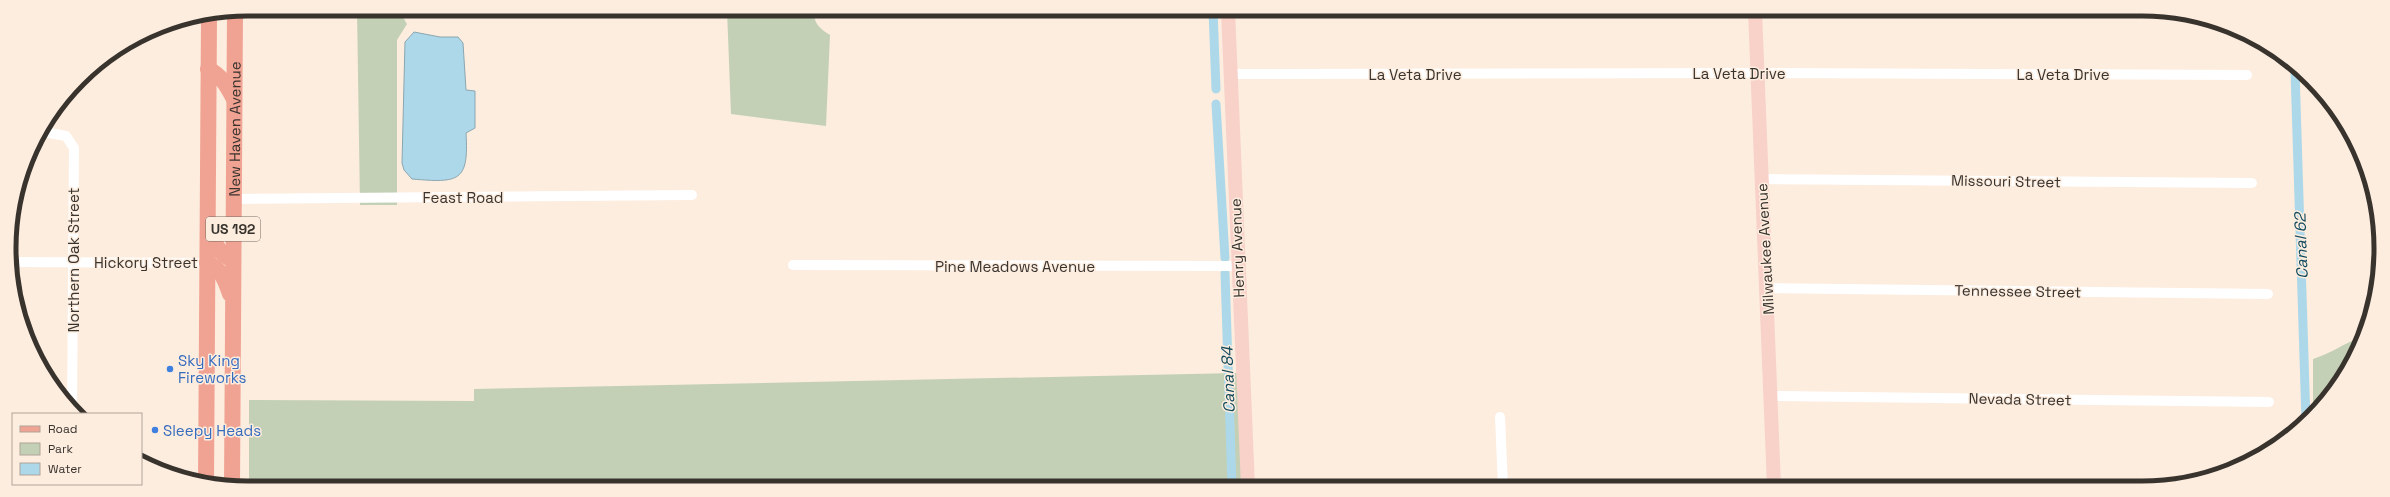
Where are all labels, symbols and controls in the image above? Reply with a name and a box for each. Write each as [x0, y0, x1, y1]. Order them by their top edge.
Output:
street label: New Haven Avenue [224, 61, 244, 197]
street label: La Veta Drive [1692, 64, 1786, 83]
street label: La Veta Drive [1368, 65, 1462, 84]
street label: La Veta Drive [2016, 65, 2110, 84]
street label: Missouri Street [1951, 171, 2061, 191]
street label: Milwaukee Avenue [1752, 183, 1778, 315]
street label: Northern Oak Street [64, 187, 83, 333]
street label: Feast Road [423, 188, 503, 207]
street label: Henry Avenue [1226, 198, 1248, 298]
water label: Canal 62 [2289, 210, 2313, 279]
road number: US 192 [206, 217, 260, 241]
street label: Hickory Street [94, 253, 198, 272]
street label: Pine Meadows Avenue [935, 257, 1095, 276]
street label: Tennessee Street [1954, 280, 2082, 302]
water label: Canal 84 [1216, 345, 1240, 414]
place label: Sky King Fireworks [178, 351, 247, 387]
marker: Sky King Fireworks [165, 364, 175, 374]
street label: Nevada Street [1968, 389, 2072, 409]
legend [12, 413, 142, 485]
text: Road [48, 421, 77, 437]
place label: Sleepy Heads [163, 421, 261, 440]
marker: Sleepy Heads [150, 425, 160, 435]
text: Park [48, 441, 73, 457]
text: Water [48, 461, 82, 477]

